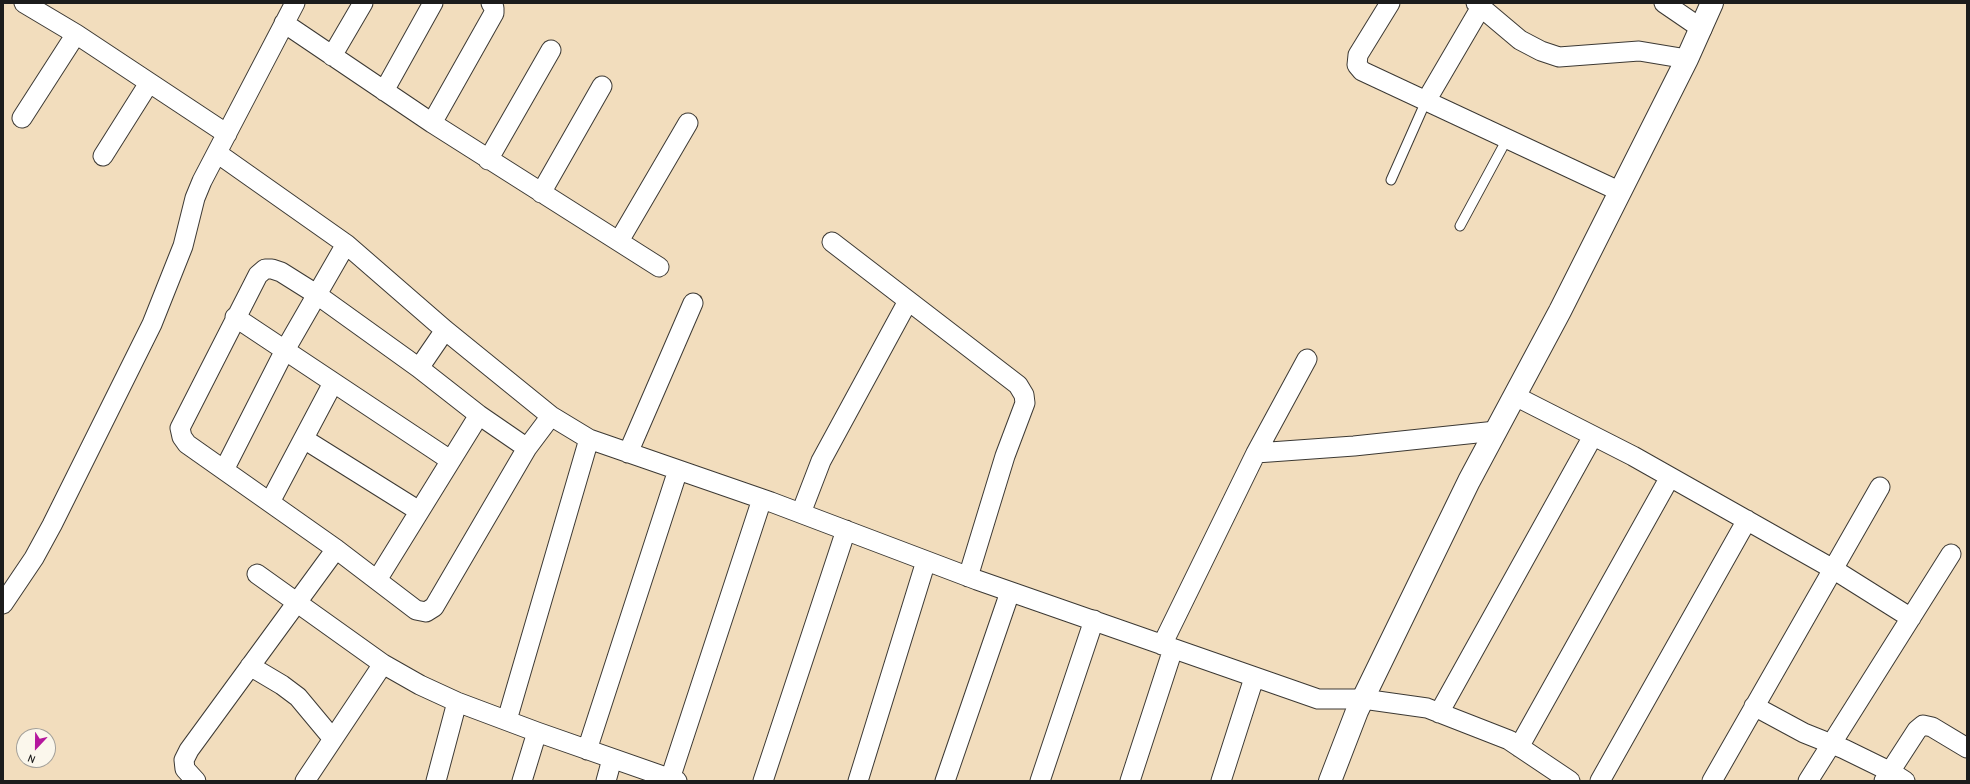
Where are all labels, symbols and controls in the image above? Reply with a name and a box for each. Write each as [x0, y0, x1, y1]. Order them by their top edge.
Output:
north arrow [16, 728, 56, 768]
text: N [26, 751, 37, 766]

